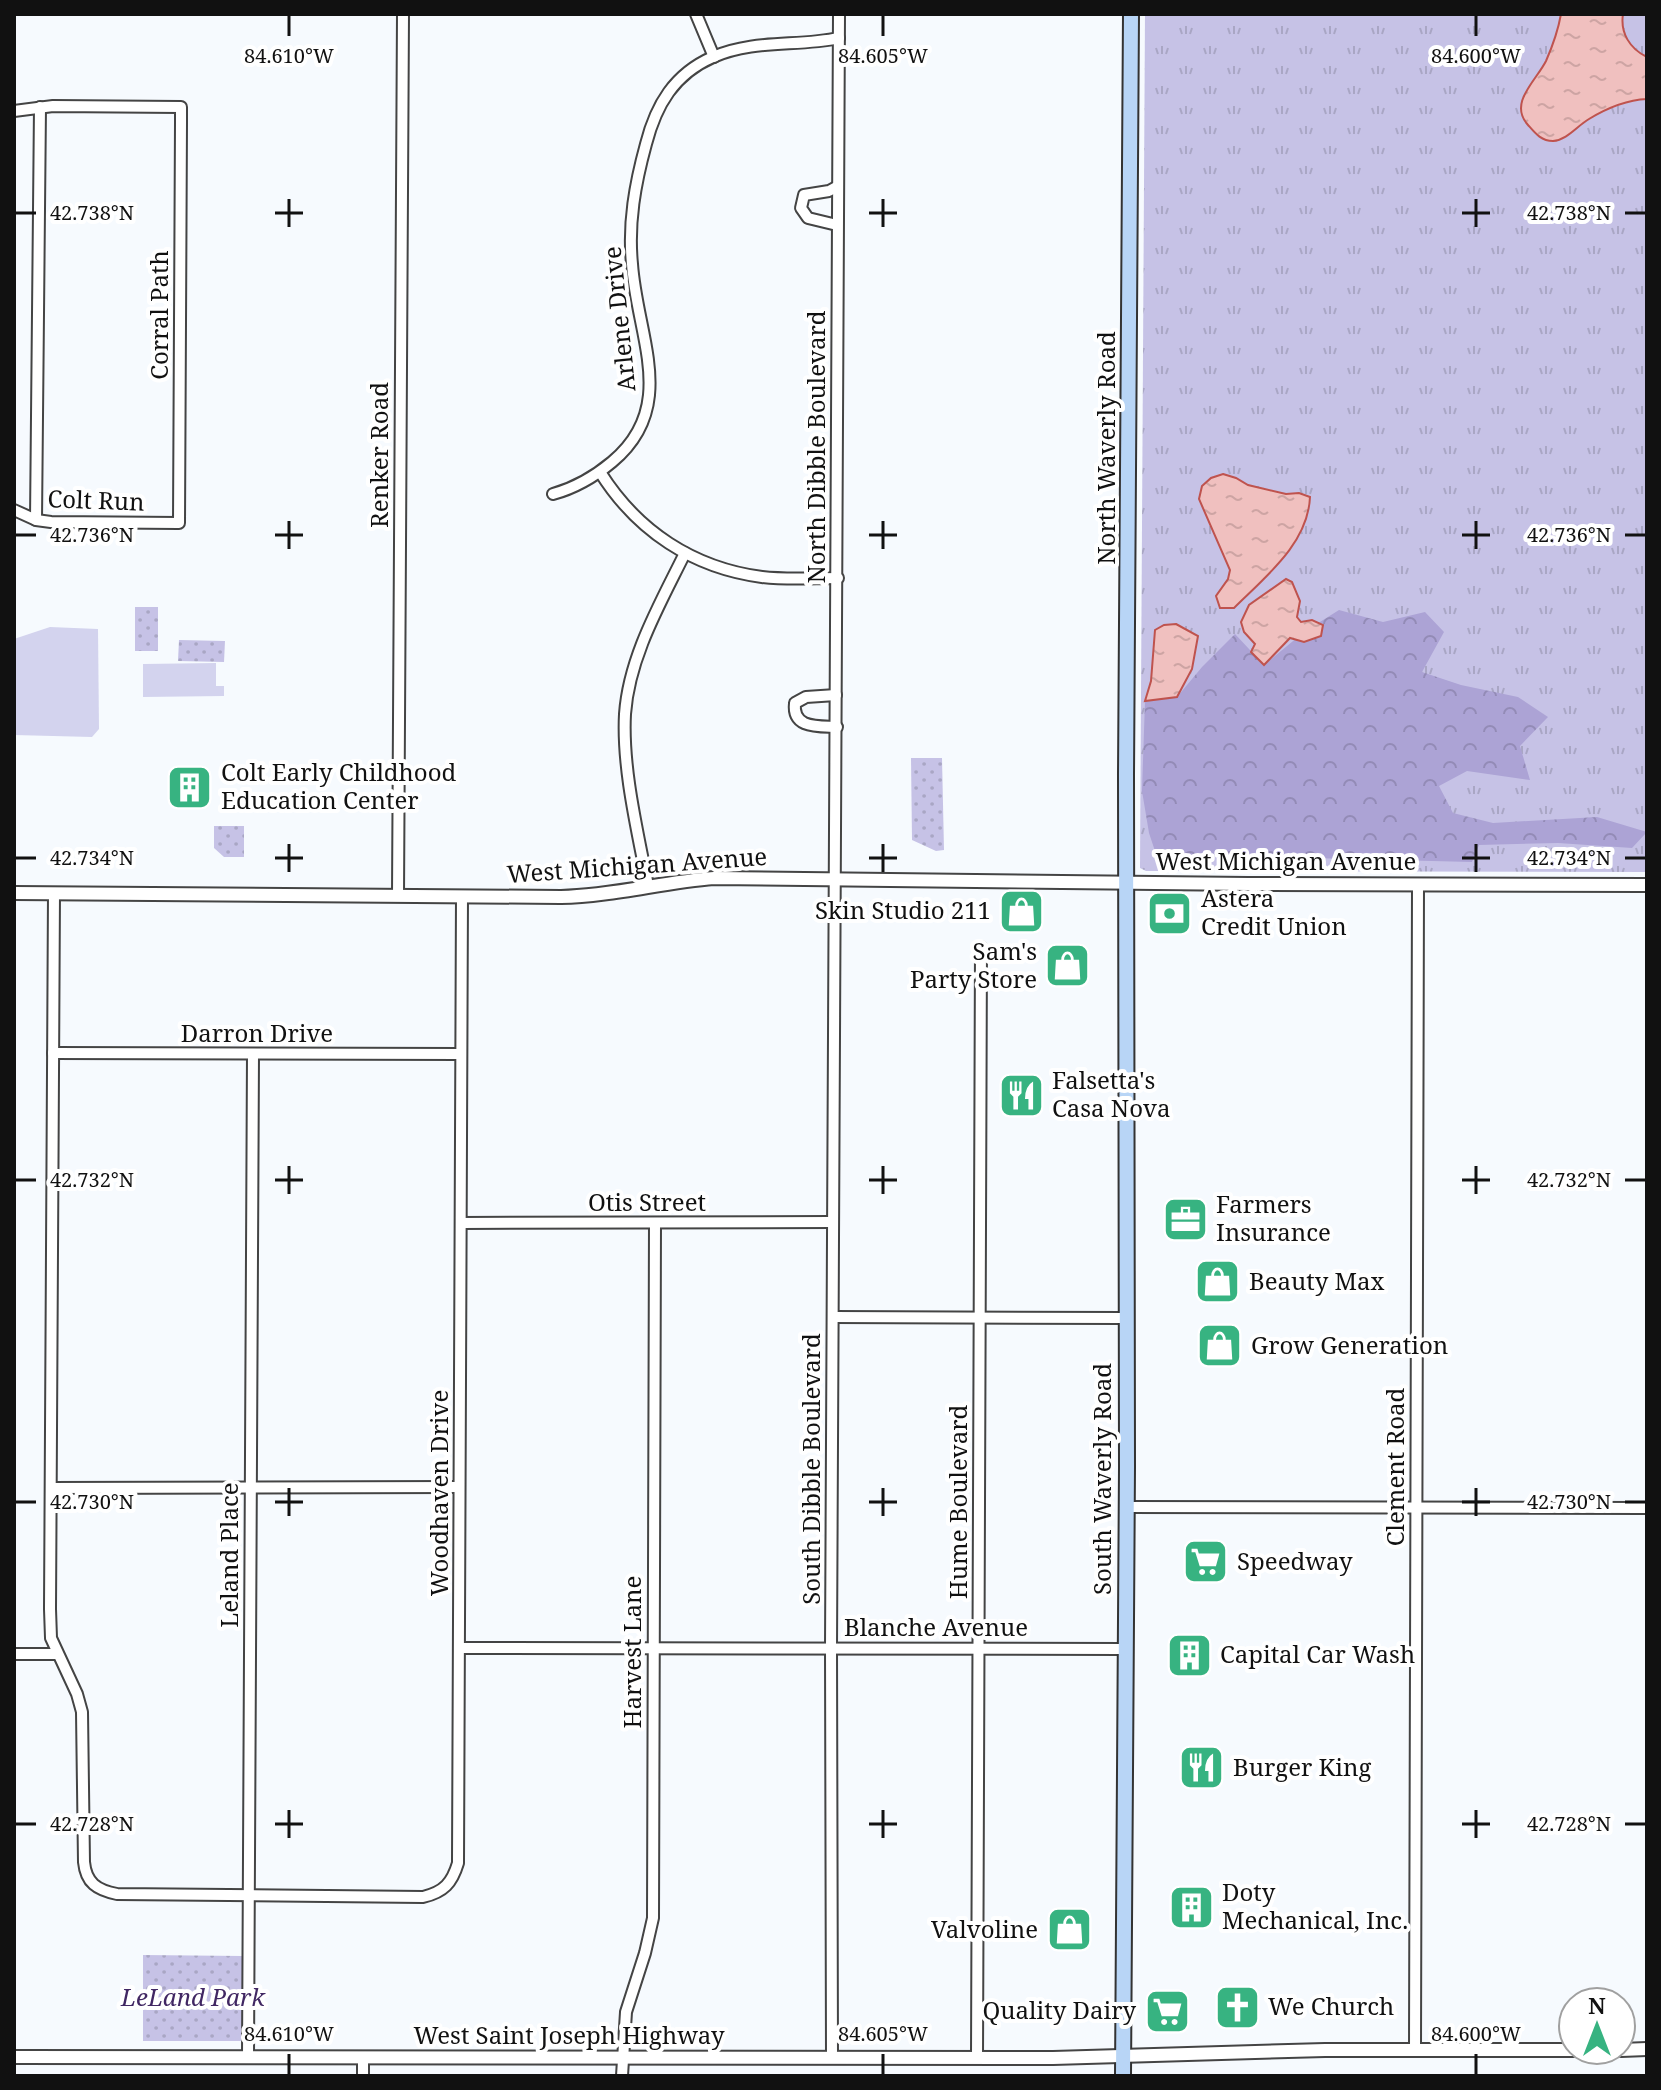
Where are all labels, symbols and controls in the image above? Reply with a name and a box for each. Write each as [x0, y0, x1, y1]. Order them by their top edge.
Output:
text: 84.610°W [244, 42, 334, 69]
text: 84.605°W [838, 42, 928, 69]
text: 84.600°W [1431, 42, 1521, 69]
text: 42.738°N [50, 199, 134, 226]
text: 42.738°N [1527, 199, 1611, 226]
street label: Arlene Drive [594, 245, 643, 394]
street label: Corral Path [142, 250, 175, 380]
street label: North Dibble Boulevard [799, 310, 832, 584]
street label: North Waverly Road [1089, 331, 1122, 565]
street label: Renker Road [362, 382, 395, 528]
street label: Colt Run [47, 481, 145, 518]
text: 42.736°N [50, 521, 134, 548]
text: 42.736°N [1527, 521, 1611, 548]
place label: Colt Early Childhood Education Center [221, 755, 456, 816]
building icon: Colt Early Childhood Education Center [166, 763, 214, 811]
street label: West Michigan Avenue [506, 839, 768, 890]
text: 42.734°N [50, 844, 134, 871]
street label: West Michigan Avenue [1156, 844, 1416, 877]
text: 42.734°N [1527, 844, 1611, 871]
place label: Astera Credit Union [1201, 881, 1347, 942]
shop icon: Skin Studio 211 [998, 887, 1046, 935]
bank icon: Astera Credit Union [1146, 889, 1194, 937]
place label: Skin Studio 211 [815, 893, 991, 926]
place label: Sam's Party Store [910, 934, 1037, 995]
shop icon: Sam's Party Store [1044, 942, 1092, 990]
street label: Darron Drive [181, 1016, 333, 1049]
place label: Falsetta's Casa Nova [1052, 1063, 1170, 1124]
restaurant icon: Falsetta's Casa Nova [997, 1071, 1045, 1119]
text: 42.732°N [50, 1166, 134, 1193]
text: 42.732°N [1527, 1166, 1611, 1193]
street label: Otis Street [588, 1185, 706, 1218]
place label: Farmers Insurance [1216, 1187, 1331, 1248]
office icon: Farmers Insurance [1161, 1195, 1209, 1243]
shop icon: Beauty Max [1194, 1258, 1242, 1306]
place label: Beauty Max [1249, 1264, 1385, 1297]
shop icon: Grow Generation [1196, 1322, 1244, 1370]
place label: Grow Generation [1251, 1328, 1448, 1361]
street label: South Dibble Boulevard [794, 1333, 827, 1605]
street label: South Waverly Road [1085, 1363, 1118, 1595]
street label: Clement Road [1378, 1387, 1411, 1546]
street label: Woodhaven Drive [422, 1390, 455, 1596]
street label: Hume Boulevard [941, 1404, 974, 1599]
street label: Leland Place [212, 1482, 245, 1628]
text: 42.730°N [50, 1488, 134, 1515]
text: 42.730°N [1527, 1488, 1611, 1515]
supermarket icon: Speedway [1182, 1538, 1230, 1586]
place label: Speedway [1237, 1544, 1353, 1577]
street label: Harvest Lane [615, 1576, 648, 1728]
street label: Blanche Avenue [844, 1610, 1028, 1643]
building icon: Capital Car Wash [1165, 1631, 1213, 1679]
place label: Capital Car Wash [1220, 1637, 1415, 1670]
restaurant icon: Burger King [1178, 1744, 1226, 1792]
place label: Burger King [1233, 1750, 1371, 1783]
text: 42.728°N [50, 1810, 134, 1837]
text: 42.728°N [1527, 1810, 1611, 1837]
place label: Doty Mechanical, Inc. [1222, 1875, 1408, 1936]
building icon: Doty Mechanical, Inc. [1167, 1883, 1215, 1931]
shop icon: Valvoline [1045, 1906, 1093, 1954]
place label: Valvoline [931, 1912, 1038, 1945]
park label: LeLand Park [120, 1980, 266, 2013]
church icon: We Church [1213, 1983, 1261, 2031]
north arrow [1557, 1986, 1637, 2066]
supermarket icon: Quality Dairy [1143, 1987, 1191, 2035]
place label: We Church [1268, 1989, 1394, 2022]
text: N [1588, 1990, 1606, 2020]
place label: Quality Dairy [983, 1993, 1136, 2026]
street label: West Saint Joseph Highway [414, 2018, 725, 2051]
text: 84.610°W [244, 2020, 334, 2047]
text: 84.605°W [838, 2020, 928, 2047]
text: 84.600°W [1431, 2020, 1521, 2047]

